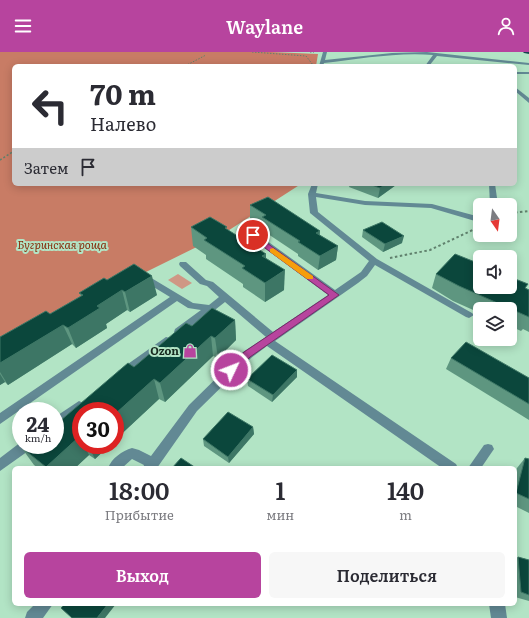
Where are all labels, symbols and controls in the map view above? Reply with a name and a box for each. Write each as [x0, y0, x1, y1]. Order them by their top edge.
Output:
text: Waylane [226, 13, 303, 40]
icon: menu [12, 15, 34, 37]
icon: person [495, 15, 517, 37]
text: 70 m [90, 72, 156, 114]
icon: left [24, 80, 76, 132]
text: Налево [90, 110, 156, 137]
text: Затем [24, 156, 69, 179]
icon: arrive [77, 156, 99, 178]
north arrow [473, 198, 517, 242]
map controls [473, 198, 517, 346]
pin [236, 218, 270, 252]
icon: arrive [242, 224, 264, 246]
park label: Бугринская роща [17, 236, 107, 252]
button: sound [473, 250, 517, 294]
button: layers [473, 302, 517, 346]
place label: Ozon [150, 342, 179, 358]
shop icon: Ozon [182, 343, 198, 359]
position arrow [210, 349, 252, 391]
speed limit sign: 30 [72, 402, 124, 454]
text: 24 [27, 408, 49, 438]
text: km/h [25, 430, 51, 445]
text: 18:00 [109, 472, 169, 507]
text: 1 [275, 472, 285, 507]
text: 140 [387, 472, 424, 507]
text: Прибытие [105, 505, 174, 524]
text: мин [267, 505, 294, 524]
text: m [399, 505, 412, 524]
button: Выход [24, 552, 261, 598]
button: Поделиться [269, 552, 505, 598]

